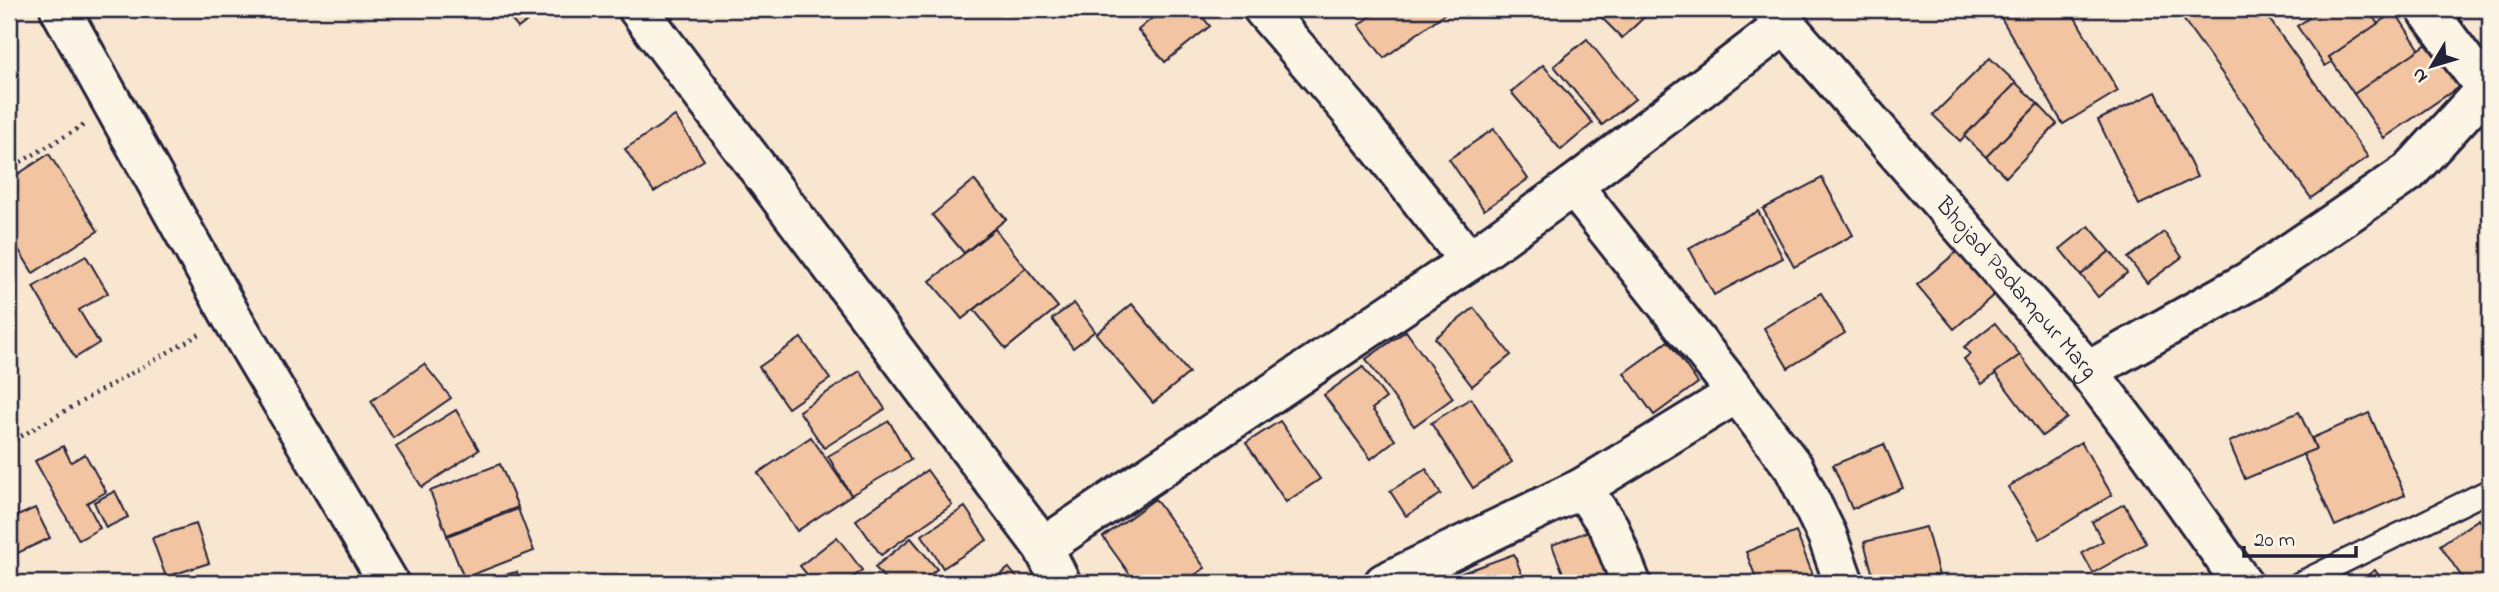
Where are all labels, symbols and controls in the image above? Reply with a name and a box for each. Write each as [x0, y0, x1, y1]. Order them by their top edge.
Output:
north arrow [2398, 32, 2468, 102]
text: N [2406, 61, 2435, 88]
street label: Bhojad Padampur Marg [1926, 189, 2106, 387]
scale bar [2244, 515, 2356, 559]
text: 20 m [2254, 526, 2295, 556]

